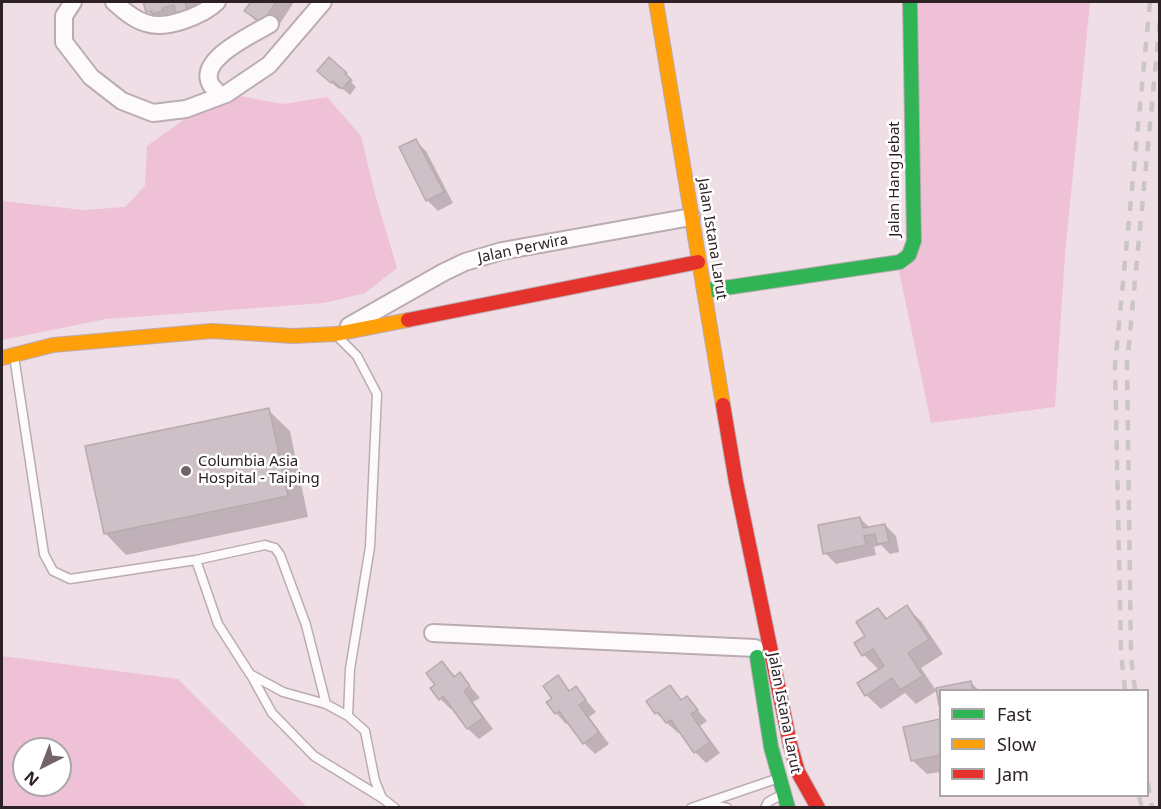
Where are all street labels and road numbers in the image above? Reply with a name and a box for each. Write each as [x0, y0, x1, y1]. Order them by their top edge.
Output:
street label: Jalan Hang Jebat [886, 121, 904, 237]
street label: Jalan Istana Larut [694, 177, 730, 301]
street label: Jalan Perwira [476, 231, 570, 267]
street label: Jalan Istana Larut [763, 651, 805, 775]

